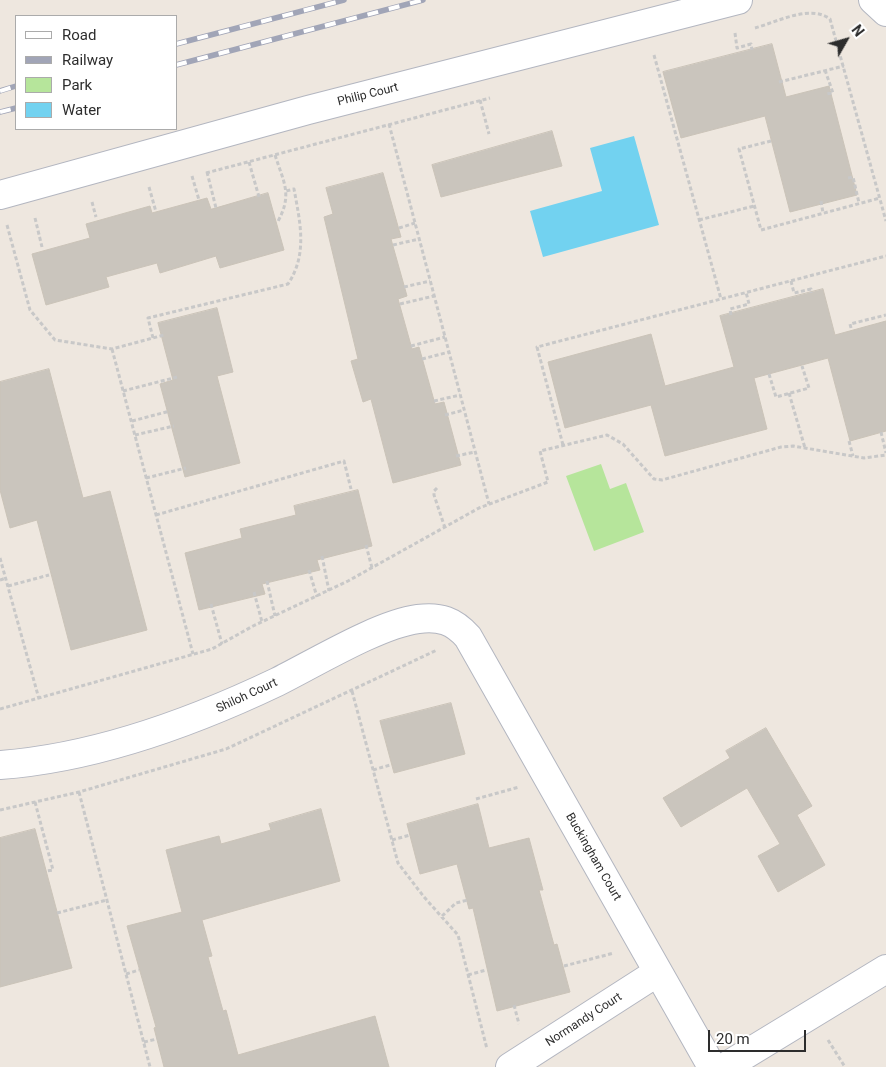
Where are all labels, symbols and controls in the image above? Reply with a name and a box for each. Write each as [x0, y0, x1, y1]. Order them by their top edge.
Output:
legend [15, 15, 178, 130]
north arrow [821, 15, 871, 65]
text: N [848, 22, 867, 40]
text: Road [62, 26, 96, 44]
text: Railway [62, 51, 113, 69]
text: Park [62, 76, 92, 94]
street label: Philip Court [336, 80, 400, 110]
text: Water [62, 101, 101, 119]
street label: Shiloh Court [214, 676, 280, 716]
street label: Buckingham Court [562, 811, 624, 903]
street label: Normandy Court [543, 990, 625, 1050]
scale bar [711, 1020, 808, 1052]
text: 20 m [716, 1030, 750, 1048]

